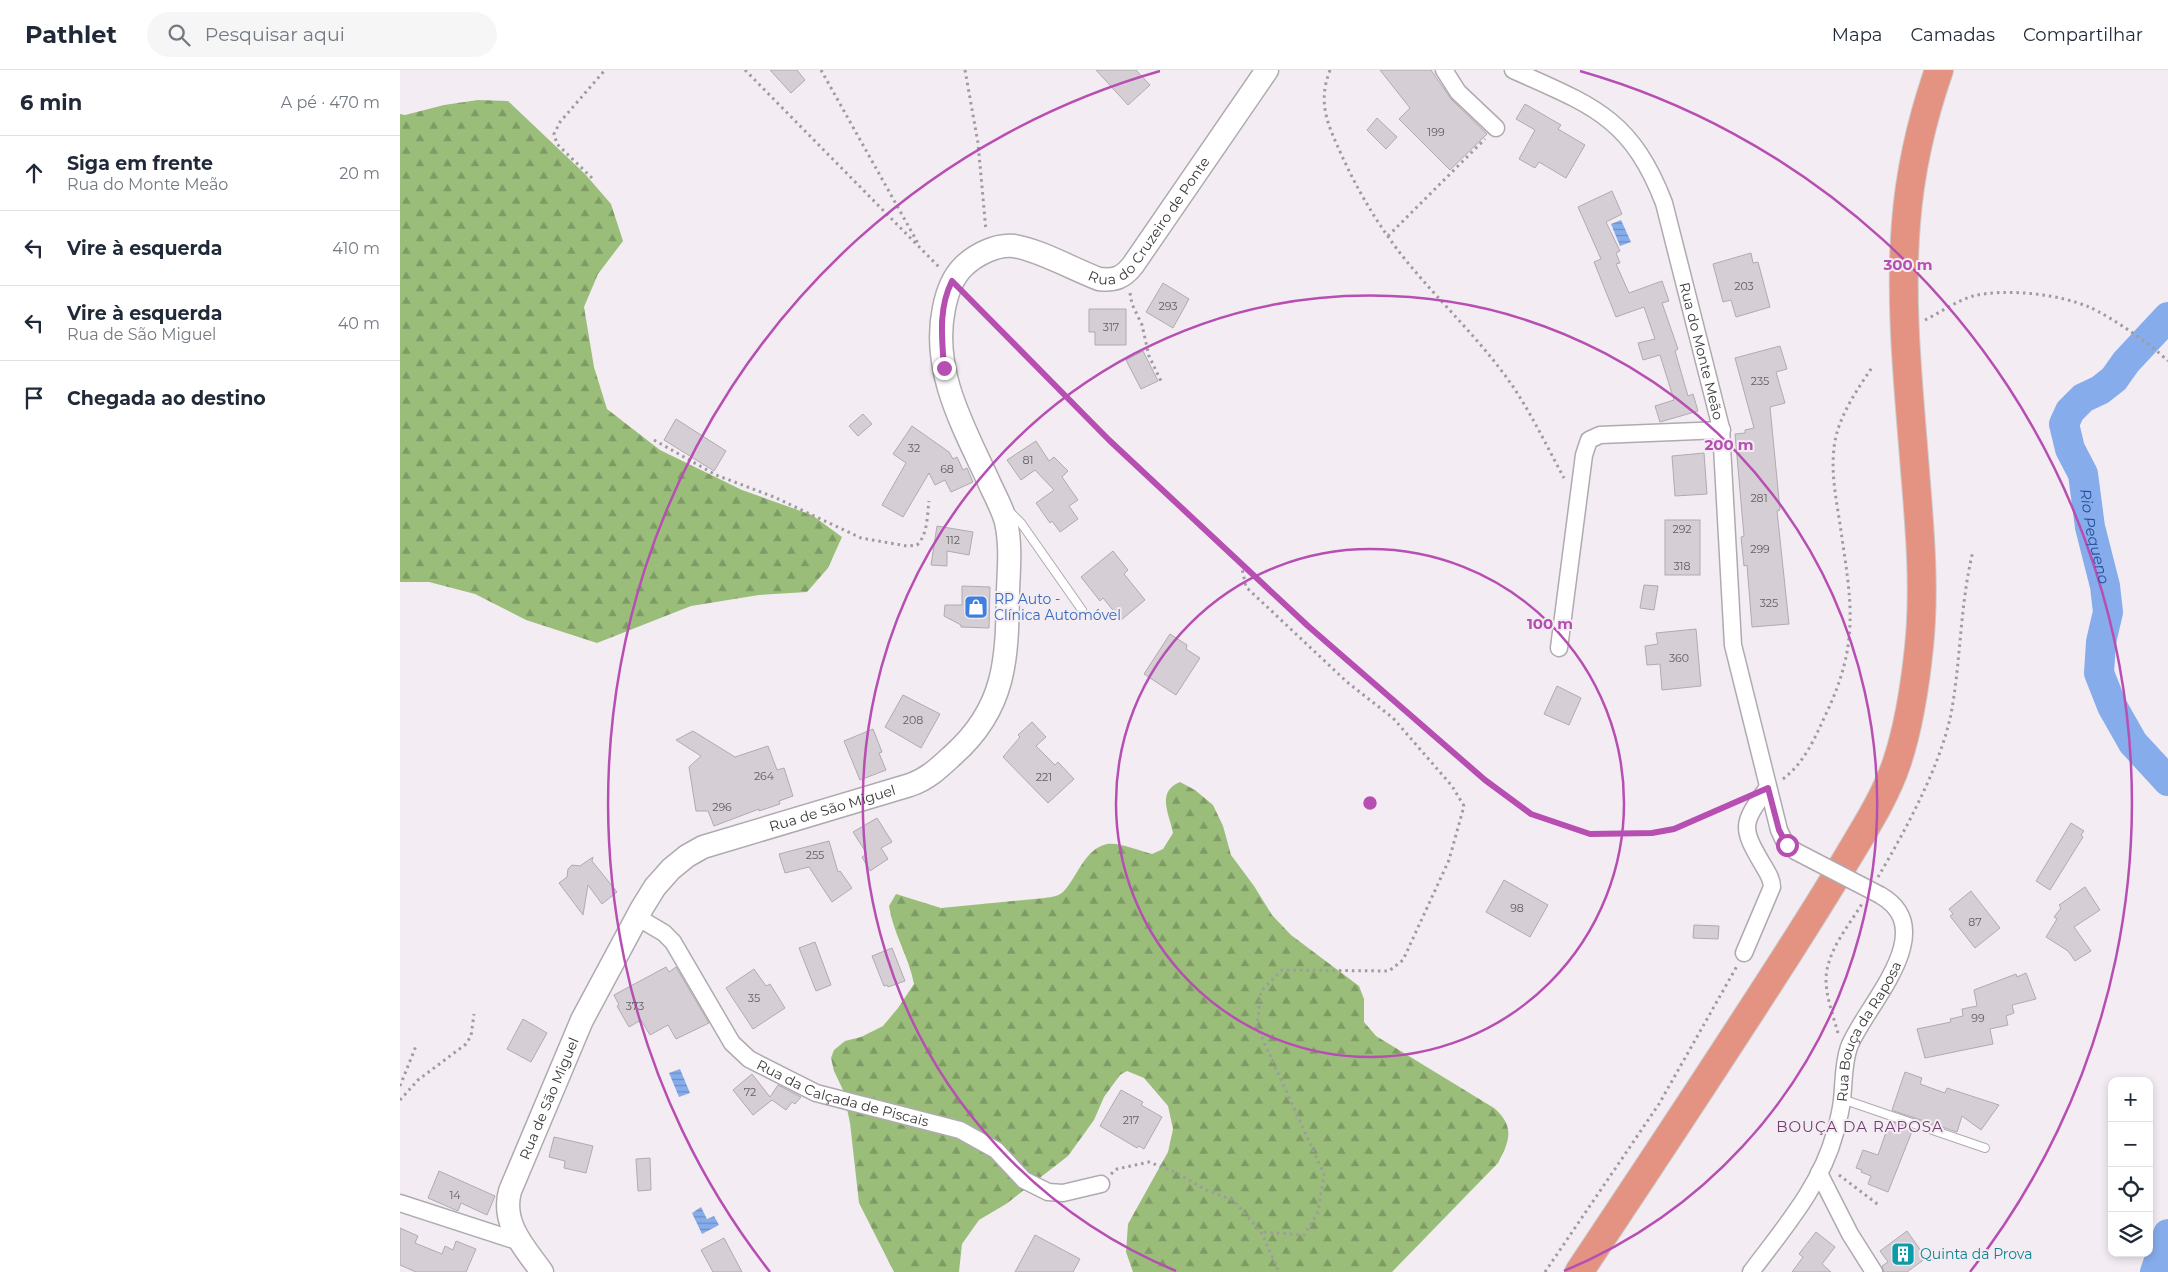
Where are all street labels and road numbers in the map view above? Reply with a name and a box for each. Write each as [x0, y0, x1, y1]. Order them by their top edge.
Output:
street label: Rua do Cruzeiro de Ponte [1085, 153, 1214, 289]
street label: Rua do Monte Meão [1675, 280, 1728, 422]
street label: Rua de São Miguel [767, 781, 898, 836]
street label: Rua Bouça da Raposa [1833, 958, 1905, 1103]
street label: Rua de São Miguel [515, 1035, 583, 1162]
street label: Rua da Calçada de Piscais [754, 1055, 931, 1131]

